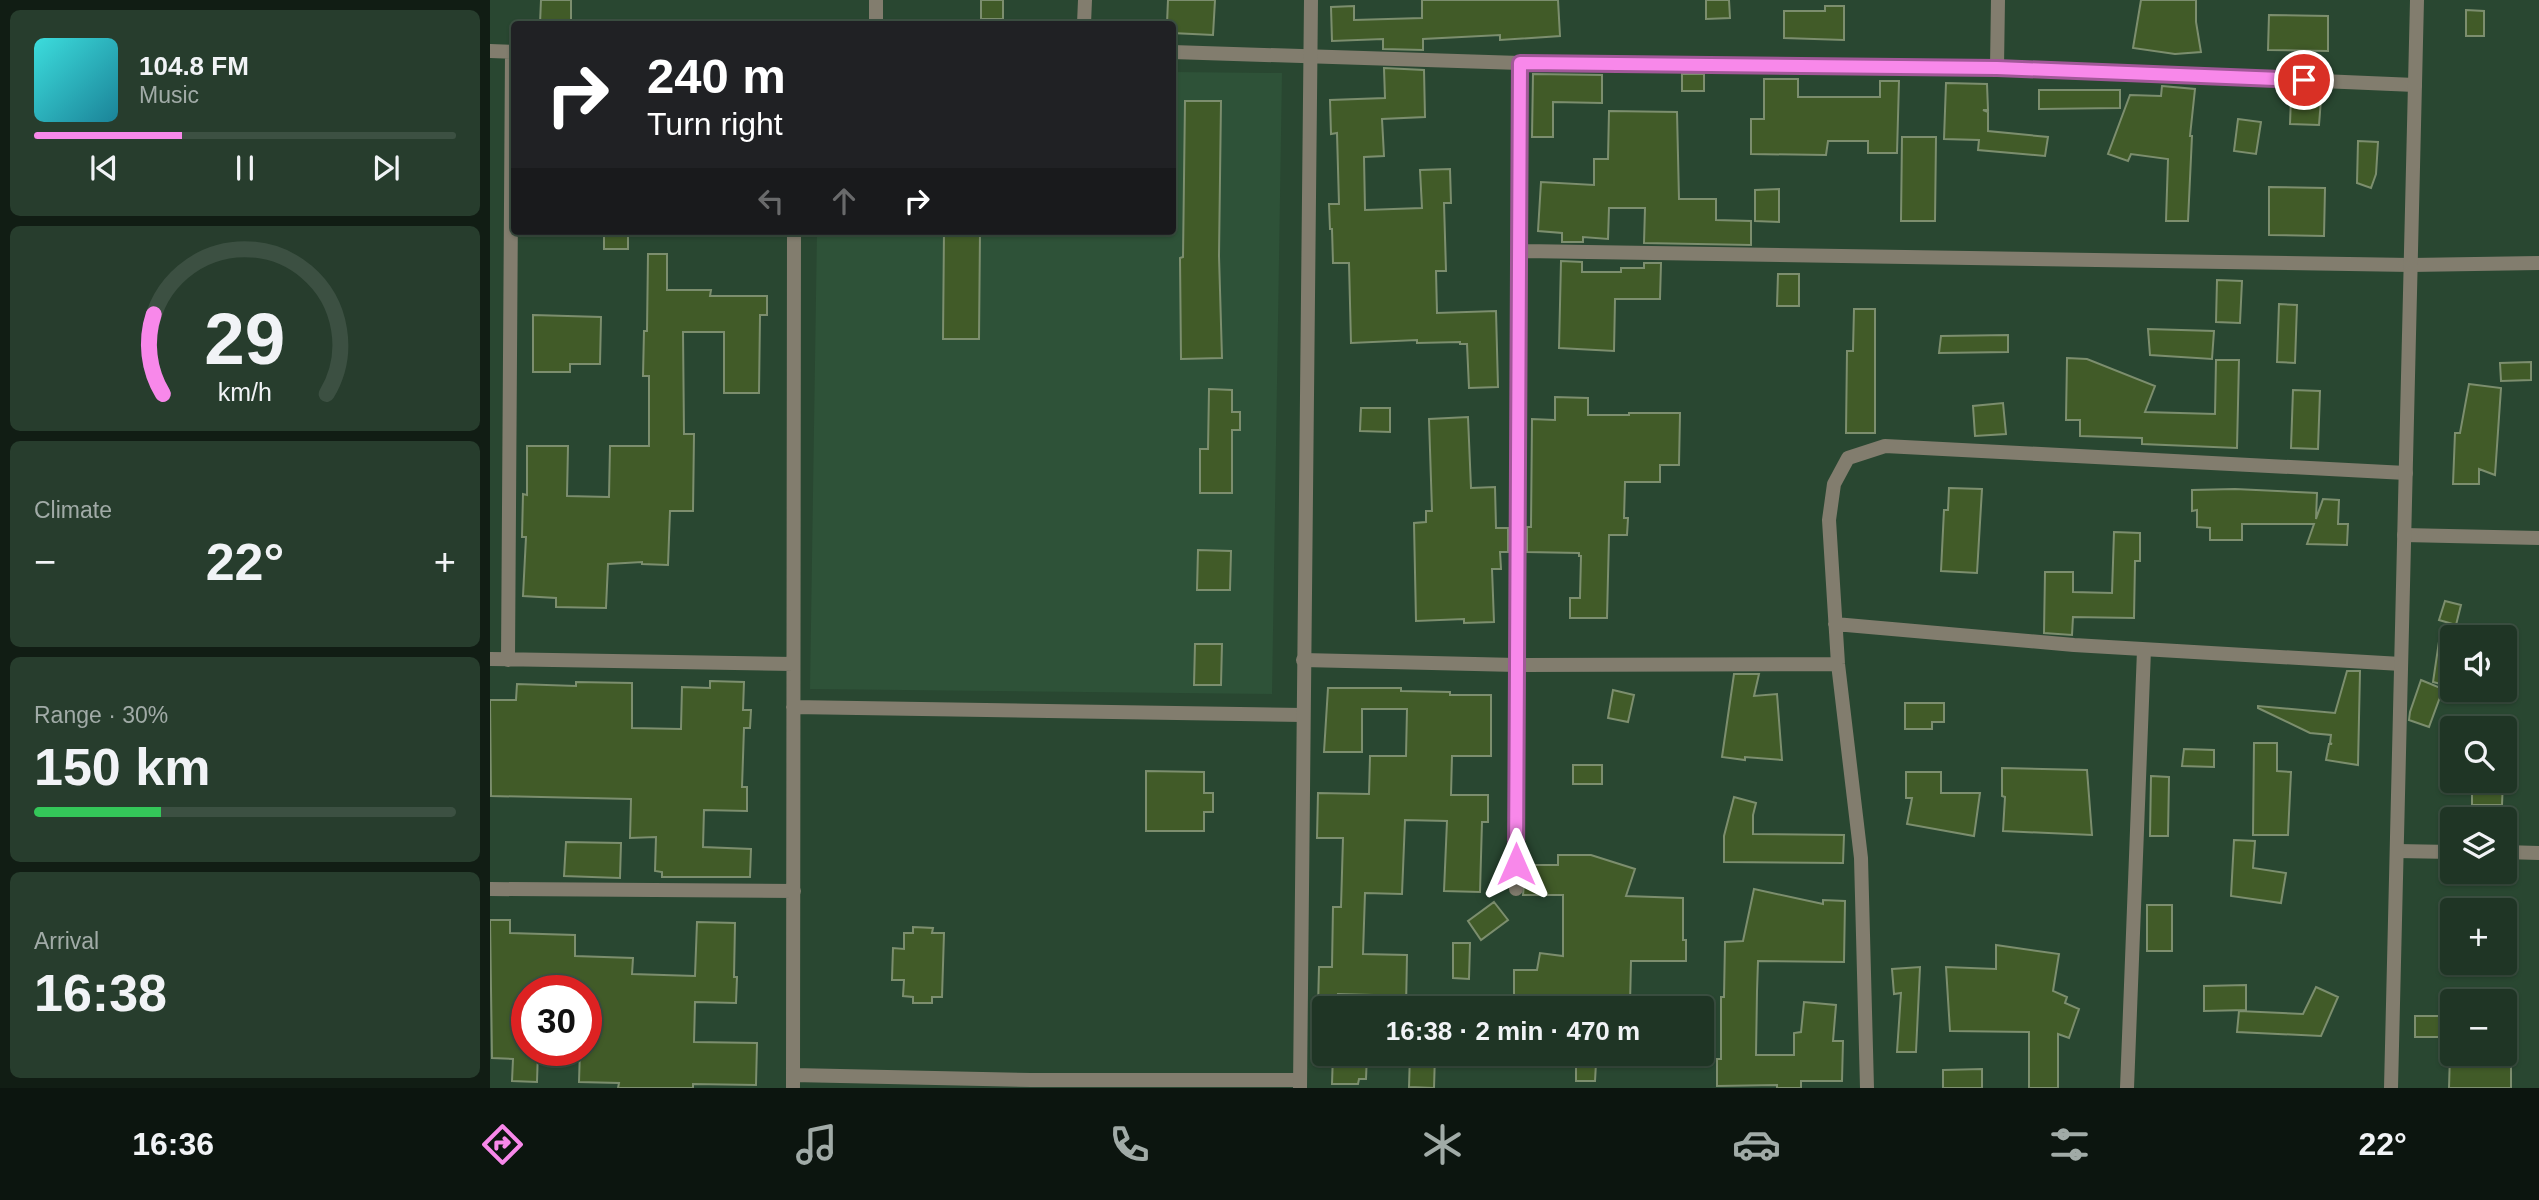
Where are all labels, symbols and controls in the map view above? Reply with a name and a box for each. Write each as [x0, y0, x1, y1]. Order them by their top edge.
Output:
icon: right [532, 49, 623, 140]
text: 240 m [647, 49, 786, 103]
pin [2274, 50, 2334, 110]
text: 104.8 FM [139, 51, 249, 81]
icon: arrive [2285, 61, 2323, 99]
text: Music [139, 82, 199, 108]
text: Turn right [647, 106, 783, 142]
icon: previous [85, 149, 123, 187]
icon: pause [226, 149, 264, 187]
icon: next [367, 149, 405, 187]
icon: left [752, 182, 790, 220]
icon: ahead [825, 182, 863, 220]
icon: right [898, 182, 936, 220]
text: 29 [205, 299, 285, 380]
text: km/h [218, 378, 272, 406]
text: Climate [34, 497, 112, 523]
text: 22° [206, 533, 284, 591]
text: − [34, 541, 56, 583]
text: + [434, 541, 456, 583]
map controls [2440, 625, 2517, 1066]
button: sound [2440, 625, 2517, 702]
text: Range · 30% [34, 702, 168, 728]
button: search [2440, 716, 2517, 793]
text: 150 km [34, 738, 210, 796]
button: layers [2440, 807, 2517, 884]
position arrow [1479, 827, 1553, 901]
button: + [2440, 898, 2517, 975]
text: Arrival [34, 928, 99, 954]
text: 16:38 [34, 964, 167, 1022]
speed limit sign: 30 [511, 975, 602, 1066]
button: − [2440, 989, 2517, 1066]
text: 16:38 · 2 min · 470 m [1386, 1016, 1640, 1046]
icon: directions [478, 1120, 527, 1169]
icon: music [792, 1120, 841, 1169]
icon: phone [1105, 1120, 1154, 1169]
icon: climate [1418, 1120, 1467, 1169]
icon: car [1732, 1120, 1781, 1169]
icon: filters [2045, 1120, 2094, 1169]
text: 16:36 [132, 1126, 214, 1162]
text: 22° [2358, 1126, 2407, 1162]

